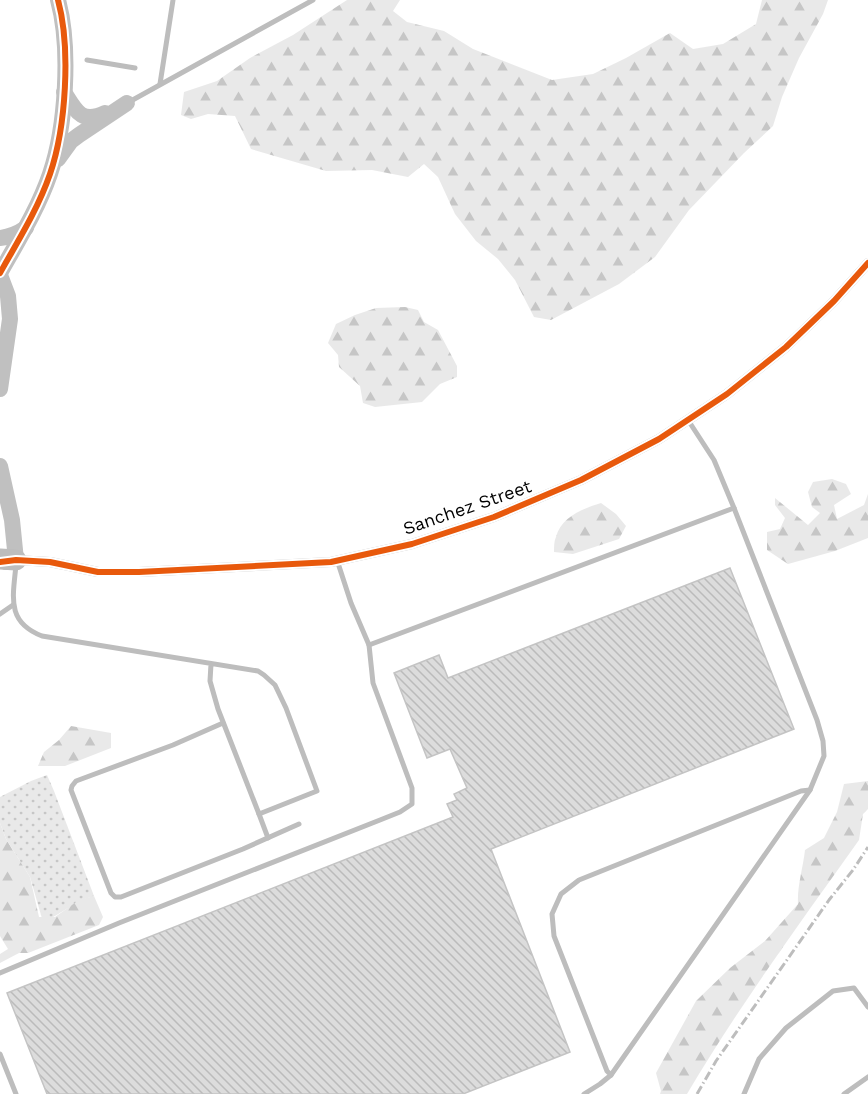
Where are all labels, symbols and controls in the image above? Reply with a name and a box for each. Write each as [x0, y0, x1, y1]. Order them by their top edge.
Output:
street label: Sanchez Street [400, 475, 534, 539]

